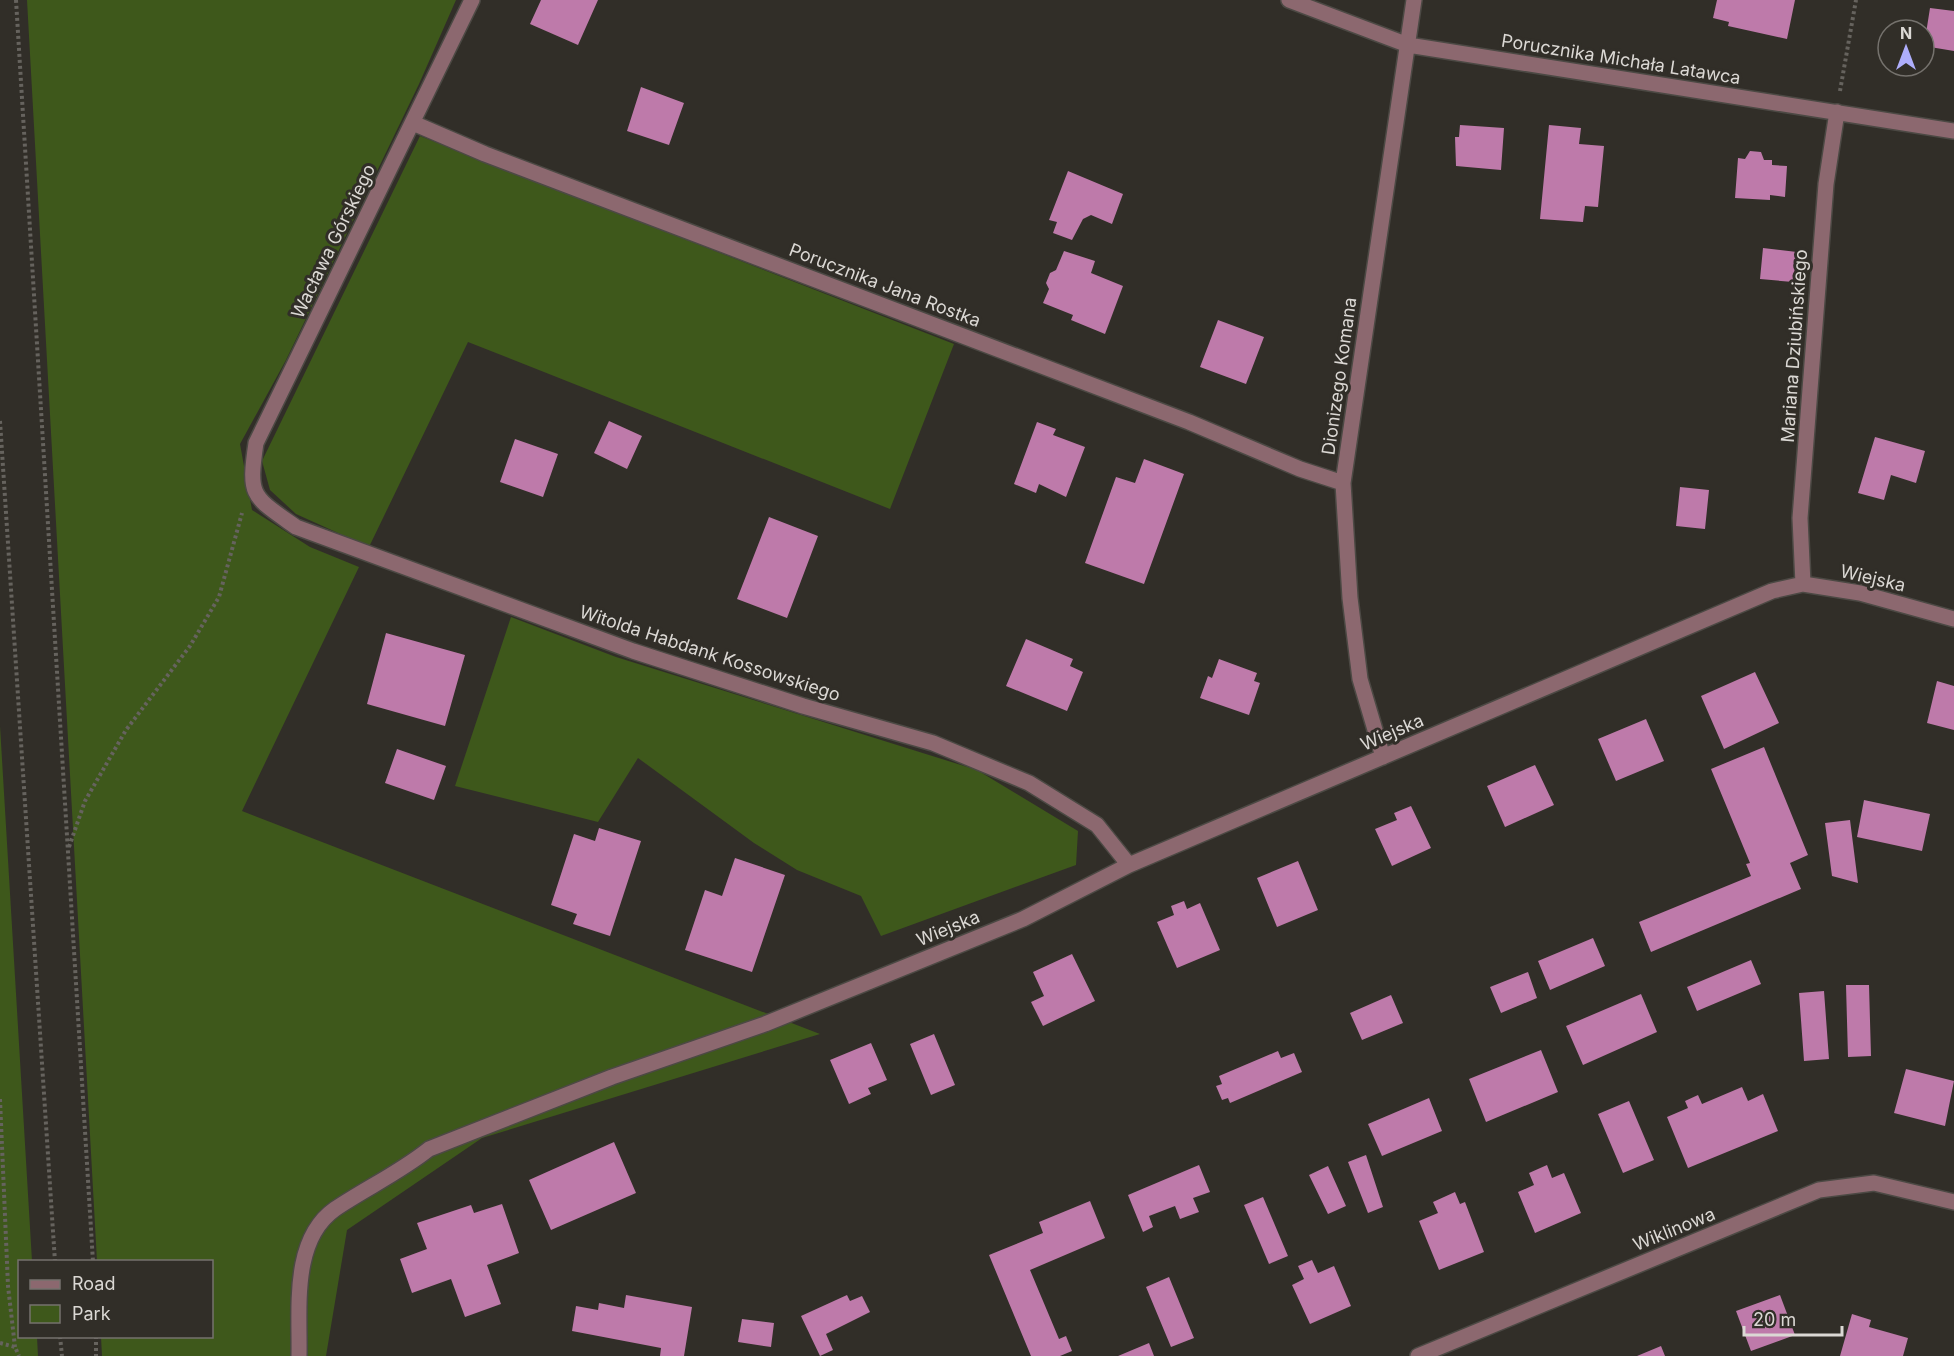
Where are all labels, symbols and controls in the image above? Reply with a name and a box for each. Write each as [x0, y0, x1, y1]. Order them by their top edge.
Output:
north arrow [1876, 18, 1936, 78]
text: N [1900, 23, 1912, 43]
street label: Porucznika Michała Latawca [1500, 30, 1742, 88]
street label: Wacława Górskiego [287, 161, 379, 321]
street label: Porucznika Jana Rostka [786, 239, 984, 331]
street label: Mariana Dziubińskiego [1777, 249, 1811, 443]
street label: Dionizego Komana [1318, 296, 1360, 456]
street label: Wiejska [1838, 560, 1908, 596]
street label: Witolda Habdank Kossowskiego [577, 601, 843, 705]
street label: Wiejska [1357, 709, 1427, 755]
street label: Wiejska [913, 906, 983, 950]
street label: Wiklinowa [1630, 1203, 1718, 1255]
legend [18, 1260, 213, 1338]
text: Road [72, 1273, 115, 1294]
scale bar [1744, 1299, 1842, 1337]
text: Park [72, 1303, 111, 1324]
text: 20 m [1753, 1309, 1796, 1330]

